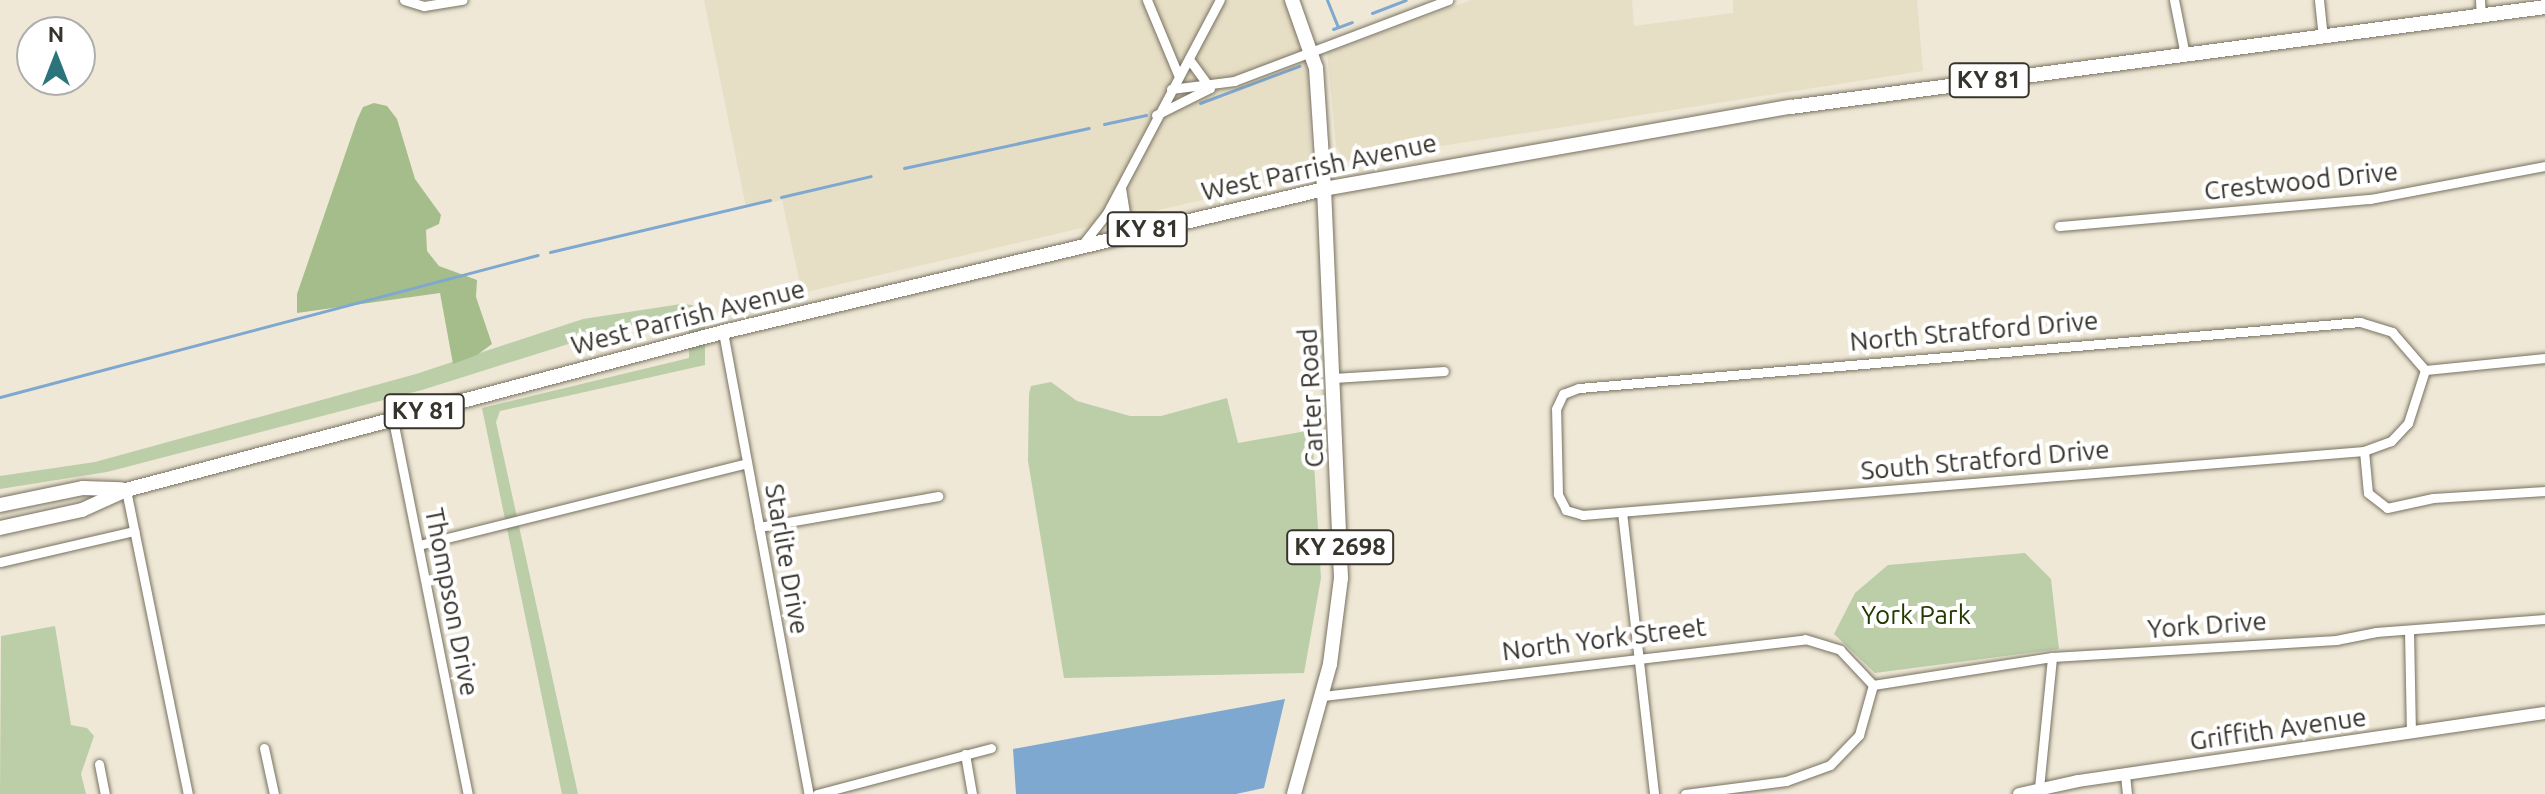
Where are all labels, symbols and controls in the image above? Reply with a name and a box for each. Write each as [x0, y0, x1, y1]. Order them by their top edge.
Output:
north arrow [16, 16, 96, 96]
text: N [48, 21, 64, 46]
road number: KY 81 [1947, 60, 2031, 100]
street label: West Parrish Avenue [1198, 127, 1440, 207]
street label: Crestwood Drive [2202, 155, 2400, 207]
road number: KY 81 [1105, 209, 1189, 249]
street label: West Parrish Avenue [568, 273, 808, 361]
street label: North Stratford Drive [1848, 305, 2100, 357]
street label: Carter Road [1292, 328, 1330, 468]
road number: KY 81 [382, 391, 466, 431]
street label: South Stratford Drive [1859, 434, 2111, 486]
street label: Starlite Drive [758, 481, 816, 637]
street label: Thompson Drive [418, 505, 486, 699]
road number: KY 2698 [1286, 527, 1394, 567]
park label: York Park [1861, 599, 1971, 631]
street label: York Drive [2146, 605, 2268, 645]
street label: North York Street [1500, 611, 1708, 667]
street label: Griffith Avenue [2188, 701, 2368, 757]

